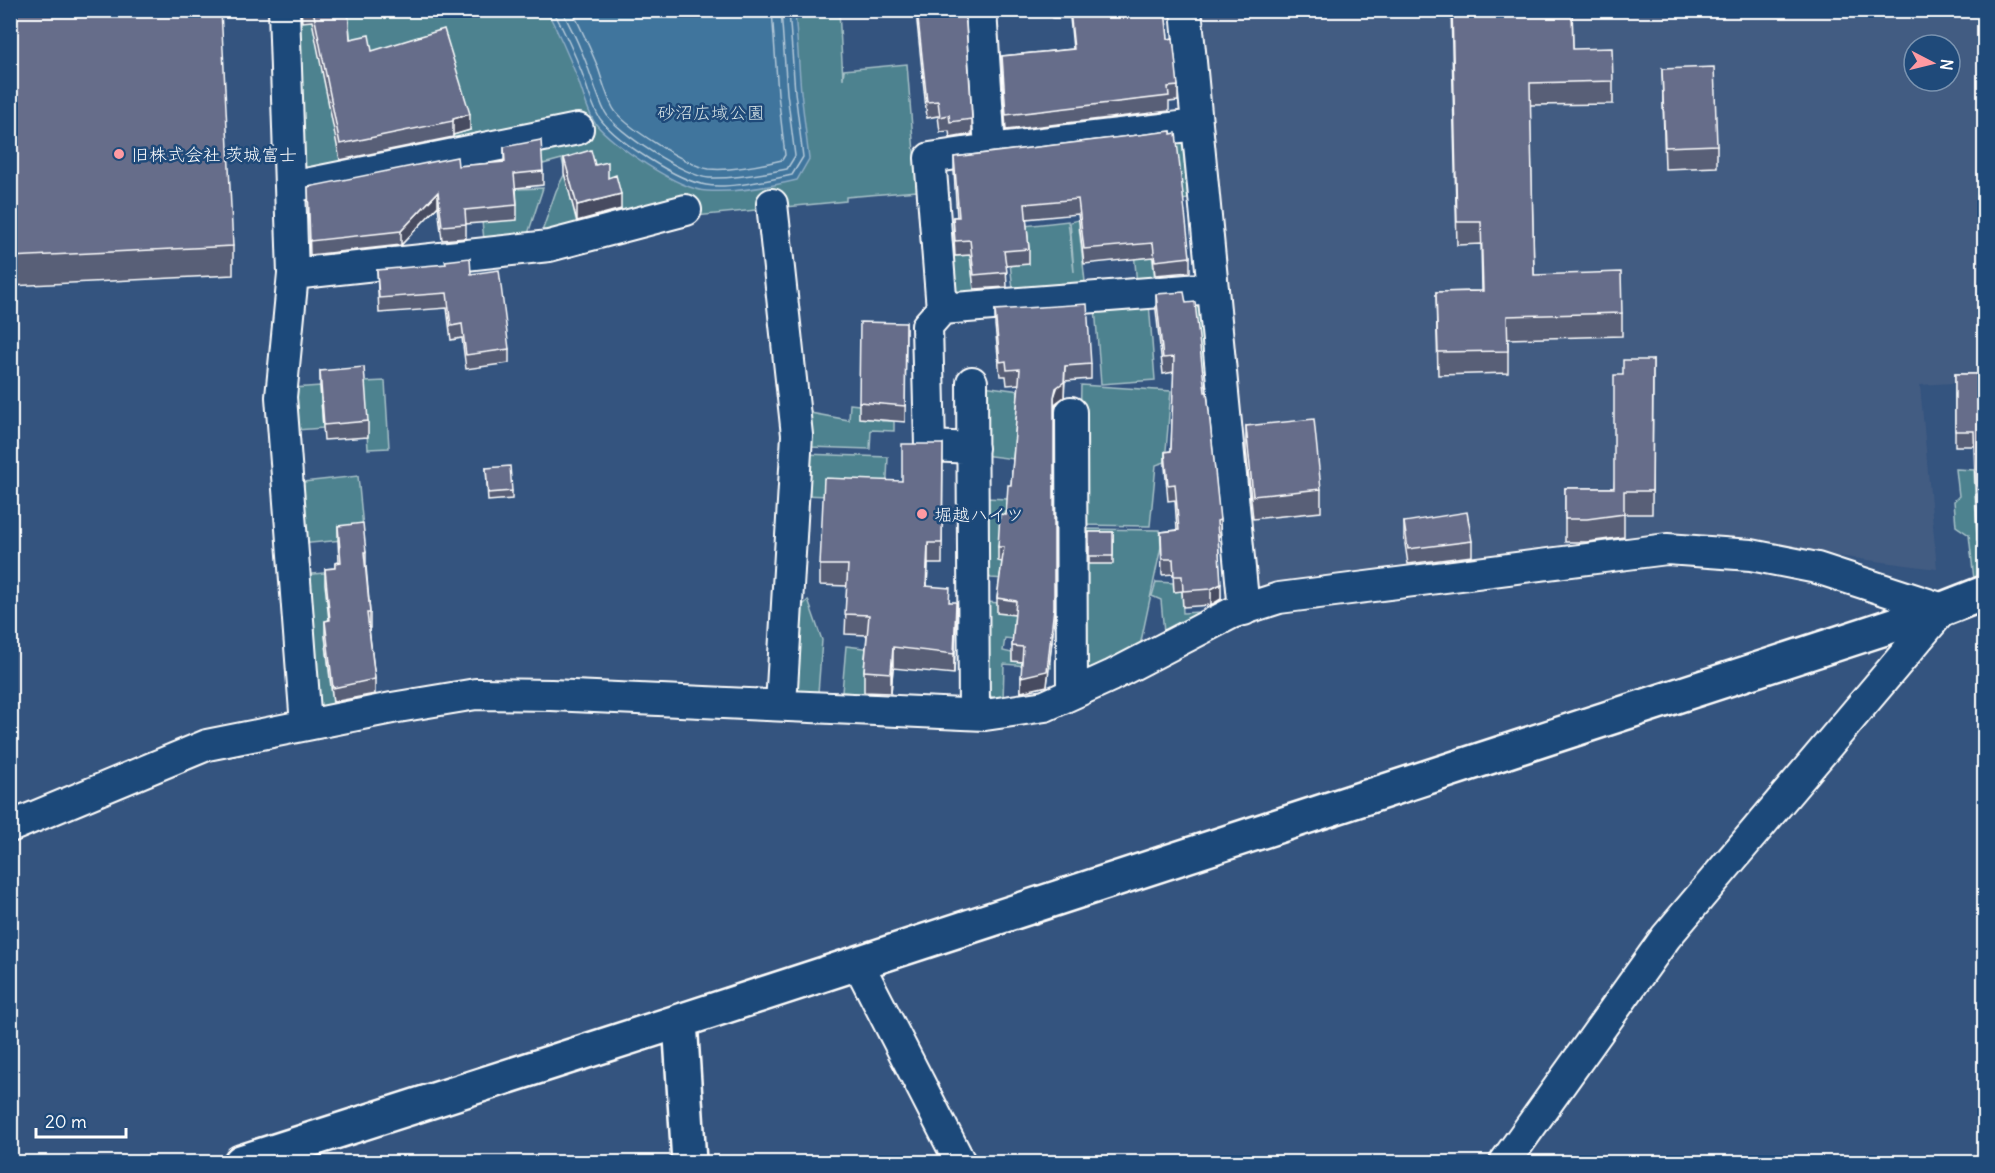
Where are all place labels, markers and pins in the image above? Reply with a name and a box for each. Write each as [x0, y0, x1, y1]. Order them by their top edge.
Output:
place label: 旧株式会社 茨城富士 [131, 143, 297, 166]
marker: 旧株式会社 茨城富士 [112, 147, 126, 161]
place label: 堀越ハイツ [934, 503, 1024, 526]
marker: 堀越ハイツ [915, 507, 929, 521]

